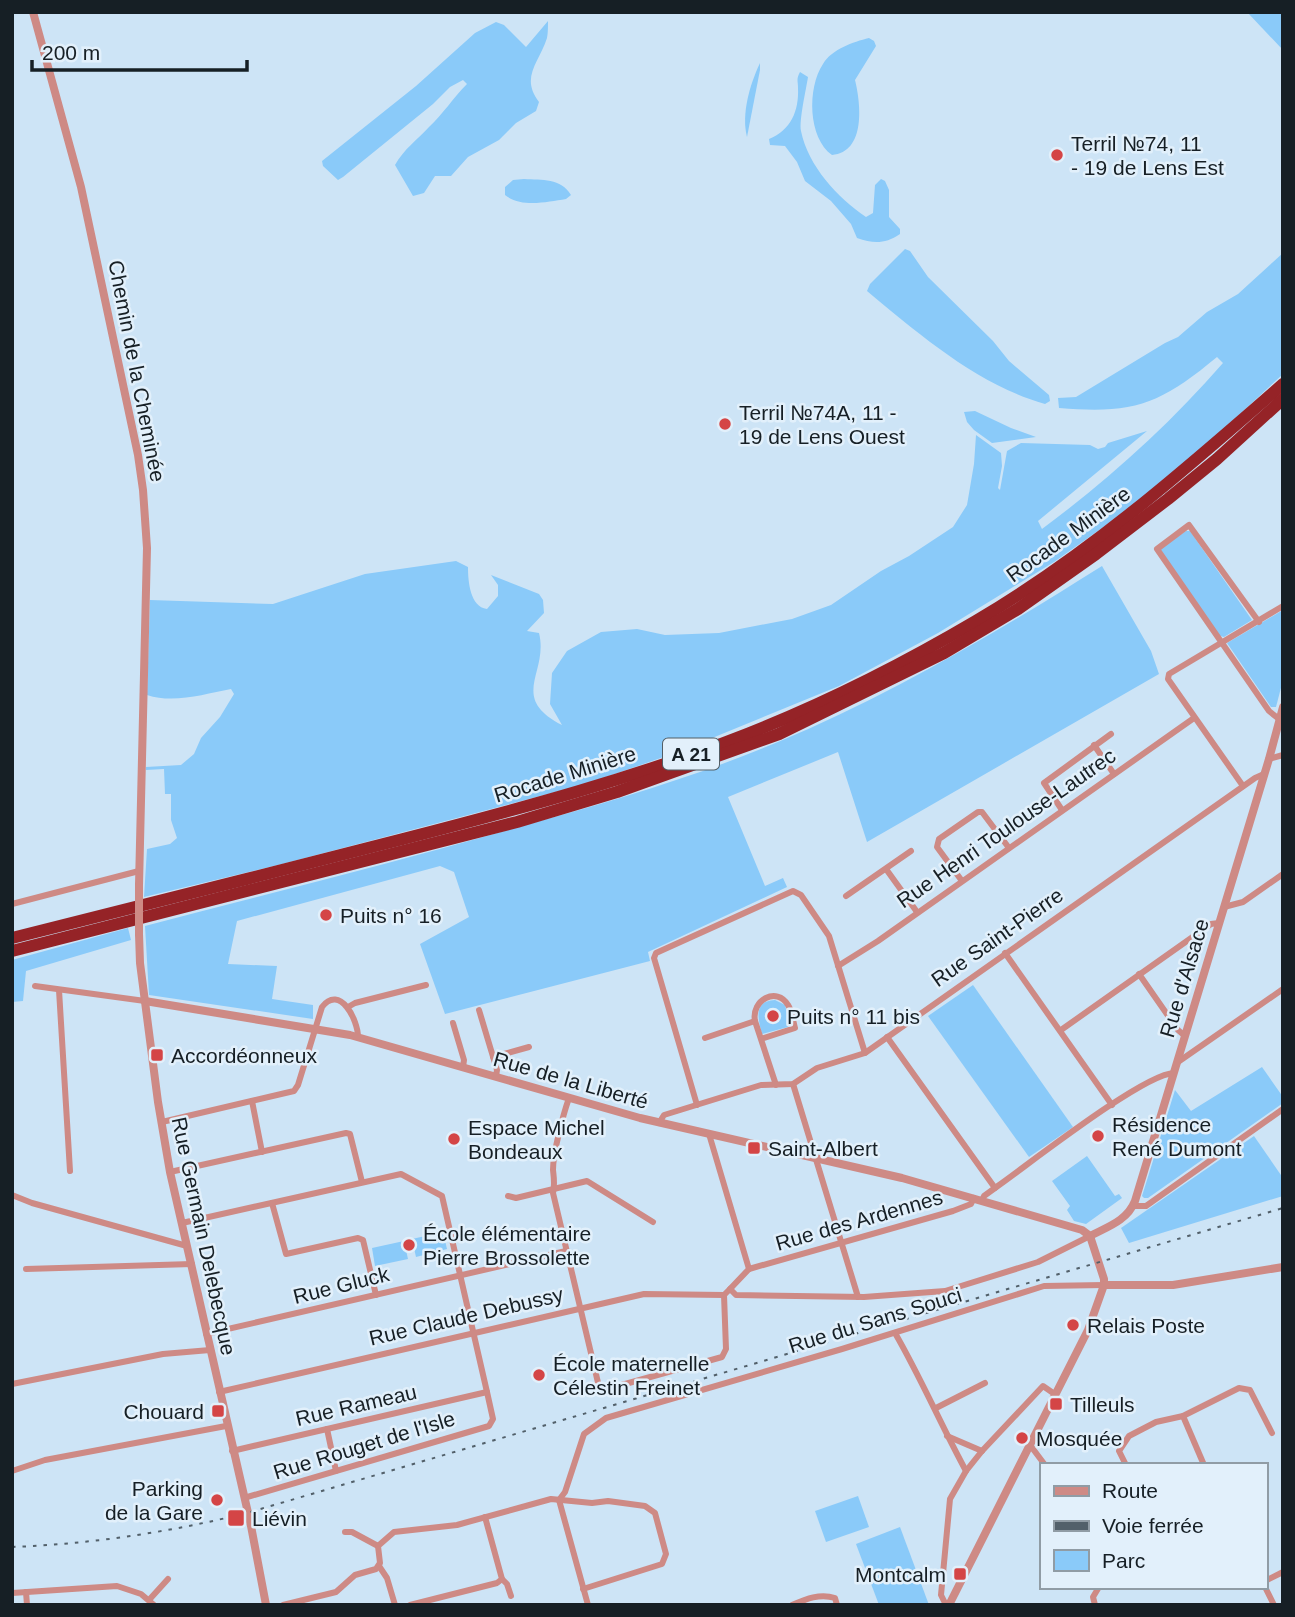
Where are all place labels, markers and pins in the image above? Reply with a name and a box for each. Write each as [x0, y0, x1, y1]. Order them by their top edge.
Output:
place label: Terril №74, 11 - 19 de Lens Est [1071, 132, 1224, 179]
marker: Terril №74, 11 - 19 de Lens Est [1049, 147, 1065, 163]
place label: Terril №74A, 11 - 19 de Lens Ouest [739, 401, 905, 448]
marker: Terril №74A, 11 - 19 de Lens Ouest [717, 416, 733, 432]
place label: Puits n° 16 [340, 904, 442, 927]
marker: Puits n° 16 [318, 907, 334, 923]
place label: Puits n° 11 bis [787, 1005, 920, 1028]
marker: Puits n° 11 bis [765, 1008, 781, 1024]
place label: Accordéonneux [171, 1044, 317, 1067]
marker: Accordéonneux [149, 1047, 165, 1063]
place label: Résidence René Dumont [1112, 1113, 1242, 1160]
place label: Espace Michel Bondeaux [468, 1116, 605, 1163]
marker: Résidence René Dumont [1090, 1128, 1106, 1144]
marker: Espace Michel Bondeaux [446, 1131, 462, 1147]
place label: Saint-Albert [768, 1137, 878, 1160]
marker: Saint-Albert [746, 1140, 762, 1156]
place label: École élémentaire Pierre Brossolette [423, 1222, 591, 1269]
marker: École élémentaire Pierre Brossolette [401, 1237, 417, 1253]
place label: Relais Poste [1087, 1314, 1205, 1337]
marker: Relais Poste [1065, 1317, 1081, 1333]
place label: École maternelle Célestin Freinet [553, 1352, 709, 1399]
marker: École maternelle Célestin Freinet [531, 1367, 547, 1383]
place label: Tilleuls [1070, 1393, 1135, 1416]
marker: Tilleuls [1048, 1396, 1064, 1412]
place label: Chouard [123, 1400, 204, 1423]
marker: Chouard [210, 1403, 226, 1419]
place label: Mosquée [1036, 1427, 1122, 1450]
marker: Mosquée [1014, 1430, 1030, 1446]
place label: Parking de la Gare [105, 1477, 203, 1524]
marker: Parking de la Gare [209, 1492, 225, 1508]
place label: Liévin [252, 1507, 307, 1530]
marker: Liévin [226, 1508, 246, 1528]
place label: Montcalm [855, 1563, 946, 1586]
marker: Montcalm [952, 1566, 968, 1582]

